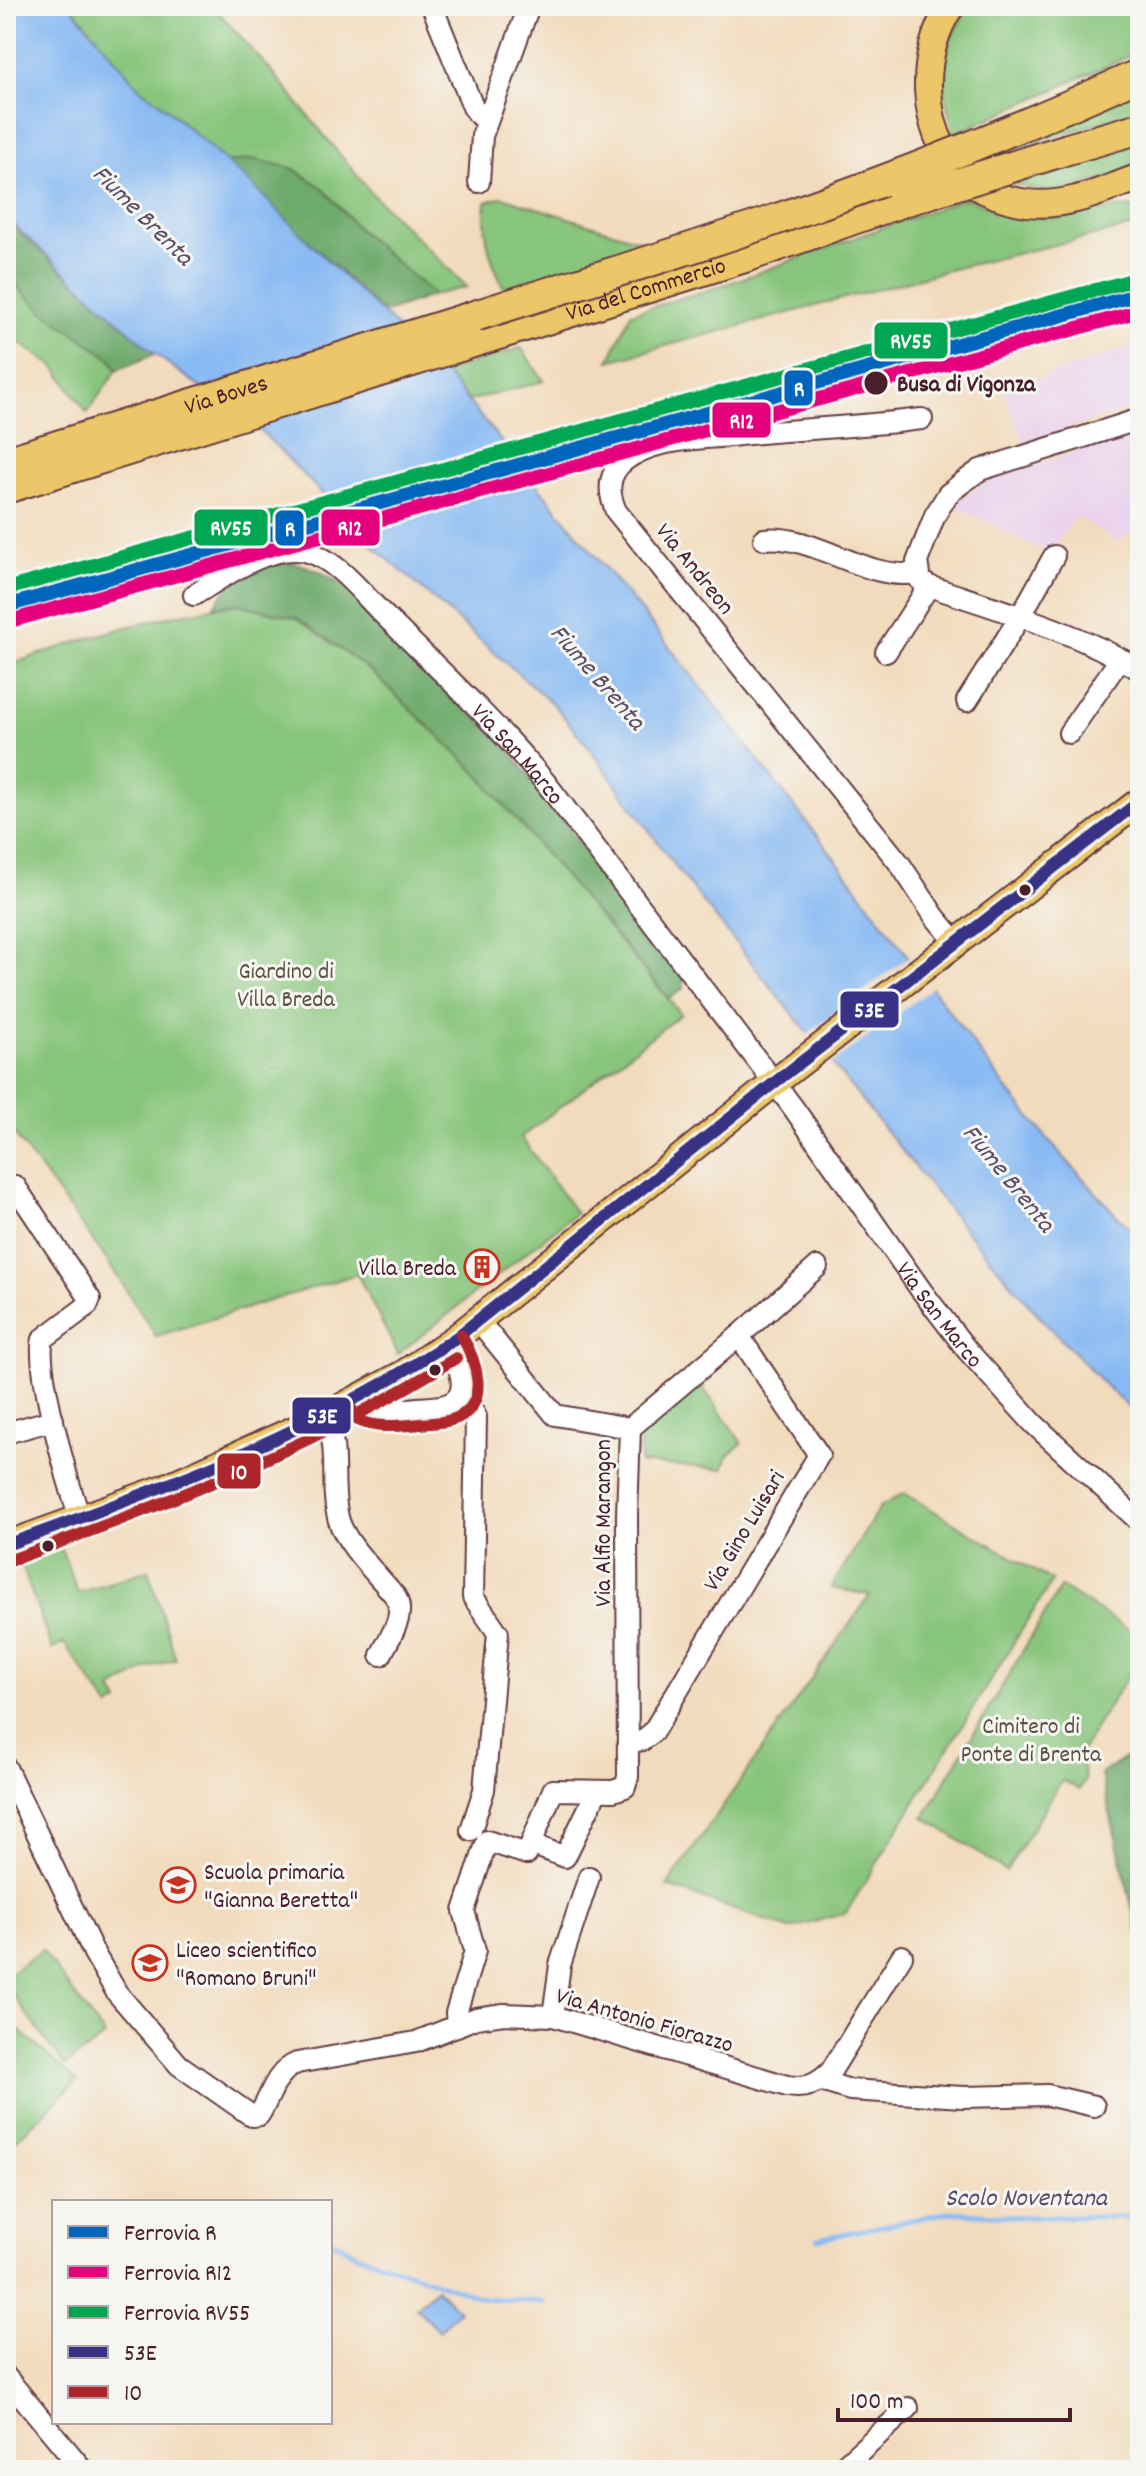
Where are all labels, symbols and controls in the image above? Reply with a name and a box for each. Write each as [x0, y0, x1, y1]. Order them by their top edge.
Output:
water label: Fiume Brenta [82, 157, 202, 277]
street label: Via del Commercio [562, 250, 730, 332]
line badge: RV55 [873, 321, 949, 360]
text: RV55 [890, 328, 932, 359]
street label: Via Boves [181, 368, 272, 425]
line badge: R [783, 369, 814, 407]
marker: Busa di Vigonza [862, 369, 890, 397]
place label: Busa di Vigonza [897, 369, 1036, 403]
text: R [794, 376, 805, 407]
line badge: R12 [711, 401, 772, 439]
text: R12 [729, 408, 755, 439]
line badge: RV55 [193, 508, 269, 547]
line badge: R12 [320, 508, 381, 547]
line badge: R [274, 509, 305, 547]
text: RV55 [210, 515, 252, 546]
text: R12 [337, 515, 363, 546]
text: R [285, 516, 296, 547]
street label: Via Andreon [646, 517, 741, 623]
water label: Fiume Brenta [540, 617, 654, 741]
street label: Via San Marco [462, 697, 571, 813]
unlabelled marker [1017, 882, 1033, 898]
park label: Giardino di Villa Breda [237, 956, 335, 1018]
line badge: 53E [839, 990, 900, 1029]
text: 53E [854, 997, 885, 1028]
water label: Fiume Brenta [952, 1117, 1064, 1243]
building icon: Villa Breda [463, 1248, 501, 1286]
place label: Villa Breda [359, 1253, 457, 1287]
street label: Via San Marco [886, 1256, 990, 1377]
unlabelled marker [427, 1362, 443, 1378]
line badge: 53E [291, 1396, 352, 1435]
text: 53E [307, 1403, 338, 1434]
street label: Via Alfio Marangon [588, 1439, 622, 1607]
line badge: 10 [216, 1452, 262, 1490]
text: 10 [231, 1459, 247, 1490]
street label: Via Gino Luisari [696, 1465, 795, 1598]
unlabelled marker [40, 1538, 56, 1554]
park label: Cimitero di Ponte di Brenta [961, 1711, 1102, 1773]
place label: Scuola primaria "Gianna Beretta" [204, 1857, 358, 1919]
school or university icon: Scuola primaria "Gianna Beretta" [159, 1866, 197, 1904]
place label: Liceo scientifico "Romano Bruni" [176, 1935, 317, 1997]
school or university icon: Liceo scientifico "Romano Bruni" [131, 1944, 169, 1982]
street label: Via Antonio Fiorazzo [552, 1980, 737, 2063]
water label: Scolo Noventana [945, 2181, 1109, 2218]
legend [52, 2200, 332, 2424]
text: Ferrovia R [124, 2218, 217, 2252]
text: Ferrovia R12 [124, 2258, 232, 2292]
text: Ferrovia RV55 [124, 2298, 250, 2332]
text: 53E [124, 2338, 157, 2372]
scale bar [838, 2372, 1070, 2422]
text: 10 [124, 2378, 142, 2412]
text: 100 m [850, 2386, 903, 2420]

